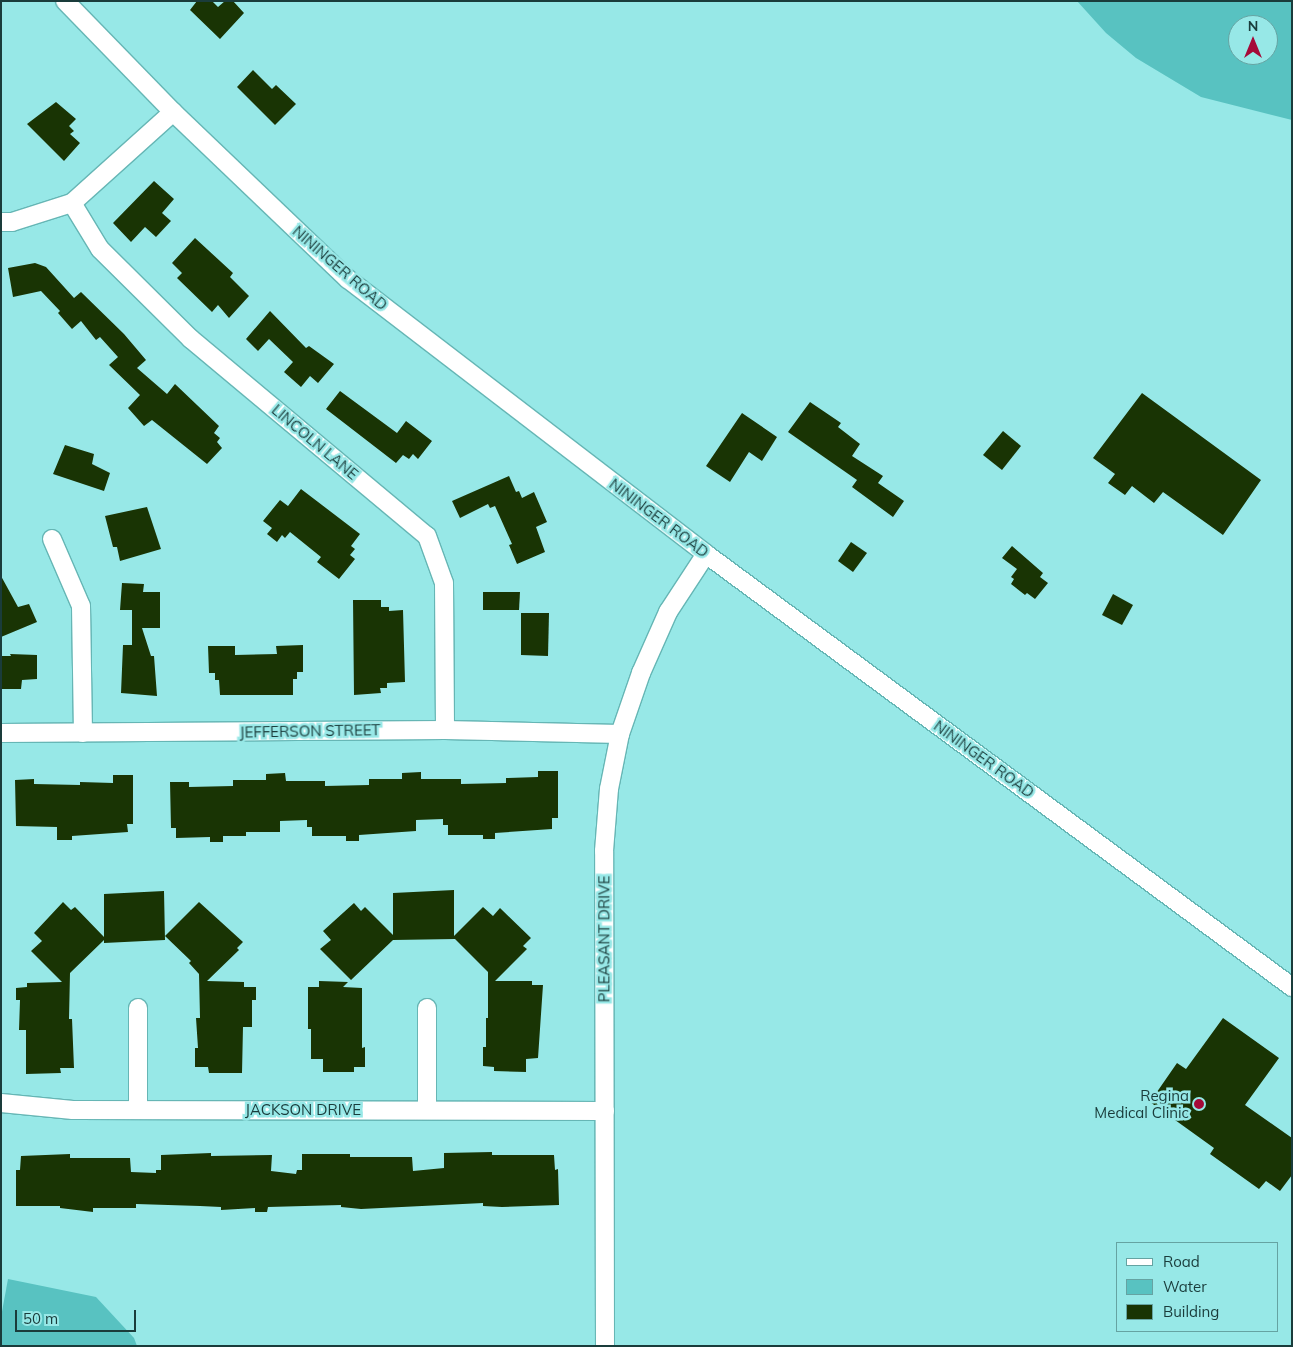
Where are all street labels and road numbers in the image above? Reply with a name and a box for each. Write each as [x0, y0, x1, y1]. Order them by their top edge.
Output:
street label: NININGER ROAD [289, 222, 391, 314]
street label: LINCOLN LANE [268, 401, 362, 483]
street label: NININGER ROAD [606, 475, 712, 561]
street label: NININGER ROAD [930, 717, 1038, 801]
street label: JEFFERSON STREET [239, 721, 381, 741]
street label: PLEASANT DRIVE [595, 876, 613, 1002]
street label: JACKSON DRIVE [245, 1101, 361, 1119]

